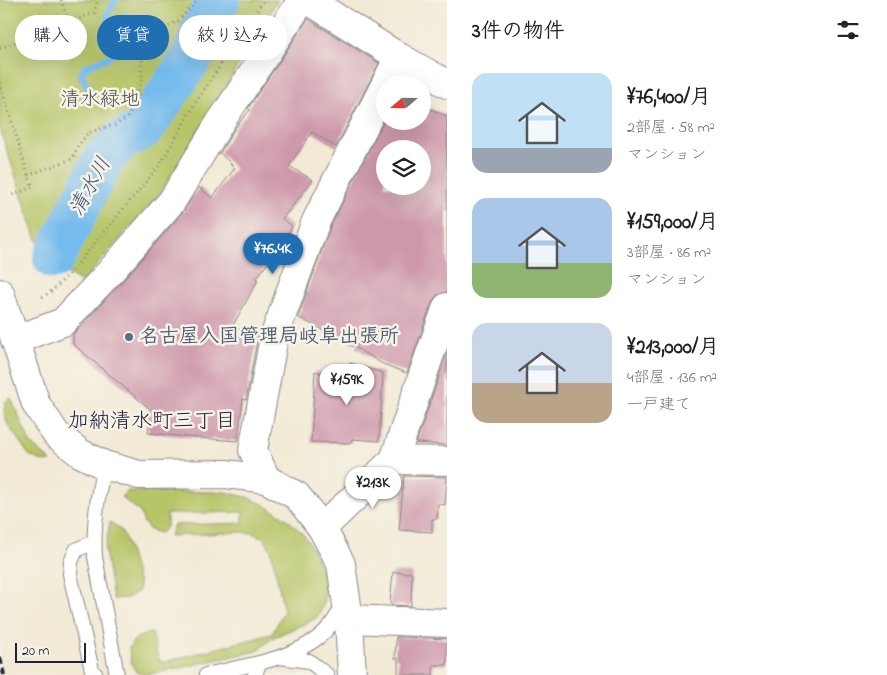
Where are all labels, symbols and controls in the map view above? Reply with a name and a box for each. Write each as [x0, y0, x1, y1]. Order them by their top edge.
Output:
chip: 購入 [15, 15, 87, 60]
chip: 賃貸 [97, 15, 169, 60]
chip: 絞り込み [179, 15, 287, 60]
icon: filters [834, 16, 862, 44]
text: 3件の物件 [472, 17, 565, 47]
north arrow [376, 75, 431, 130]
map controls [376, 75, 431, 195]
text: ¥76,400/月 [627, 83, 711, 113]
park label: 清水緑地 [60, 86, 140, 115]
icon: home [512, 93, 572, 153]
text: 2部屋 · 58 m² [627, 116, 715, 140]
button: layers [376, 140, 431, 195]
text: マンション [627, 143, 706, 167]
water label: 清水川 [63, 152, 119, 222]
text: ¥159,000/月 [627, 208, 719, 238]
icon: home [512, 218, 572, 278]
pin: ¥76.4K [232, 232, 314, 275]
text: ¥76.4K [254, 237, 292, 261]
text: 3部屋 · 86 m² [627, 241, 711, 265]
text: マンション [627, 268, 706, 292]
place label: 名古屋入国管理局岐阜出張所 [139, 323, 399, 352]
marker: 名古屋入国管理局岐阜出張所 [123, 331, 135, 343]
text: ¥213,000/月 [627, 333, 719, 363]
icon: home [512, 343, 572, 403]
pin: ¥159K [312, 364, 382, 406]
text: 4部屋 · 136 m² [627, 366, 717, 390]
text: ¥159K [330, 368, 364, 392]
text: 一戸建て [627, 393, 691, 417]
district label: 加納清水町三丁目 [68, 407, 236, 437]
pin: ¥213K [338, 466, 408, 509]
text: ¥213K [356, 471, 390, 495]
scale bar [15, 640, 86, 663]
text: 20 m [22, 641, 49, 662]

